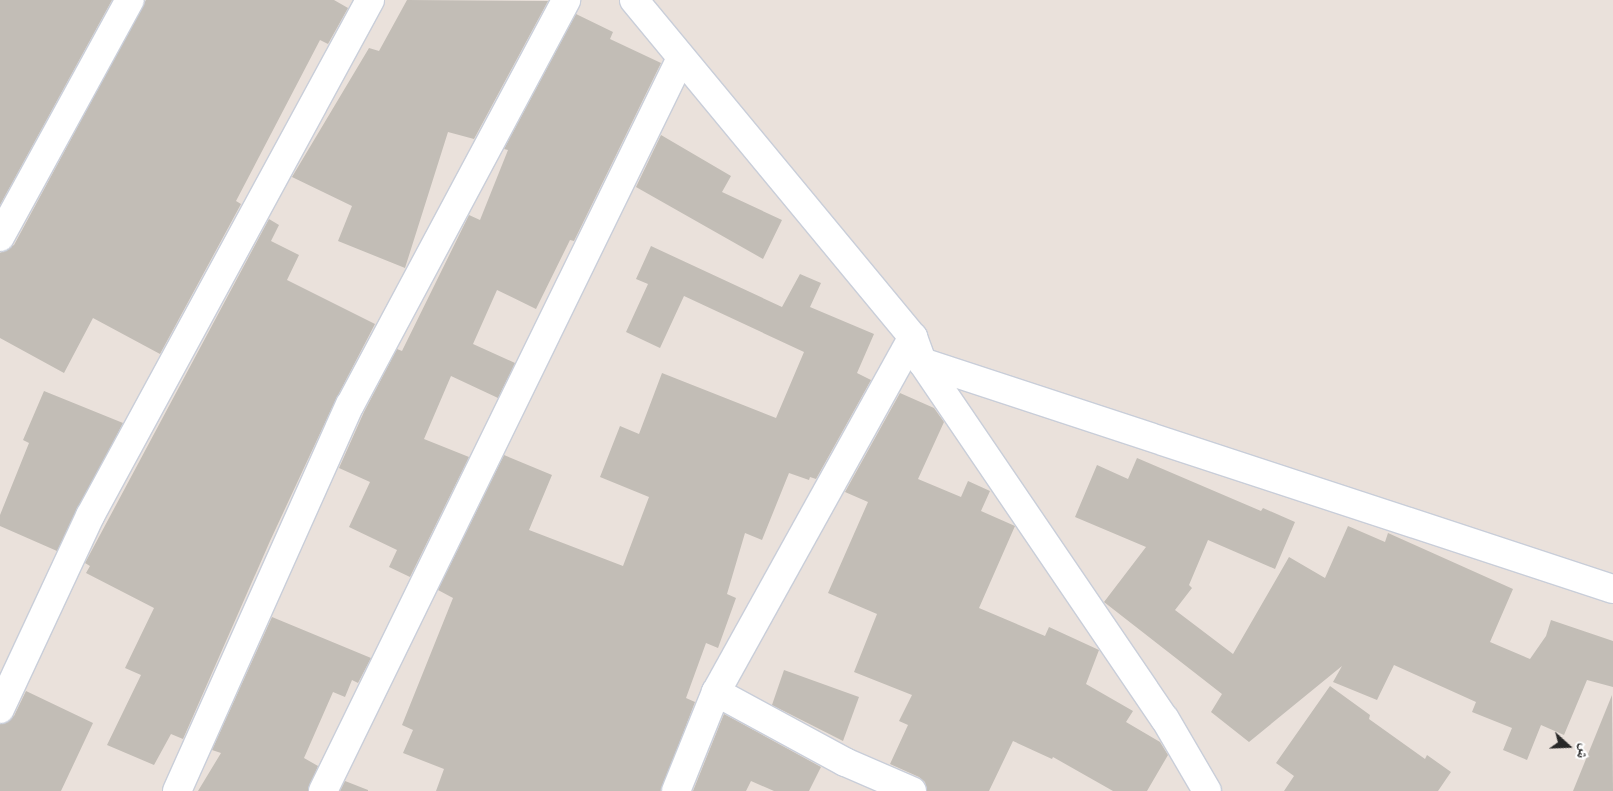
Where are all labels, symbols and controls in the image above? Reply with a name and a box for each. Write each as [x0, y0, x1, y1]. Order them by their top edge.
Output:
north arrow [1543, 721, 1593, 771]
text: ش [1572, 741, 1593, 761]

